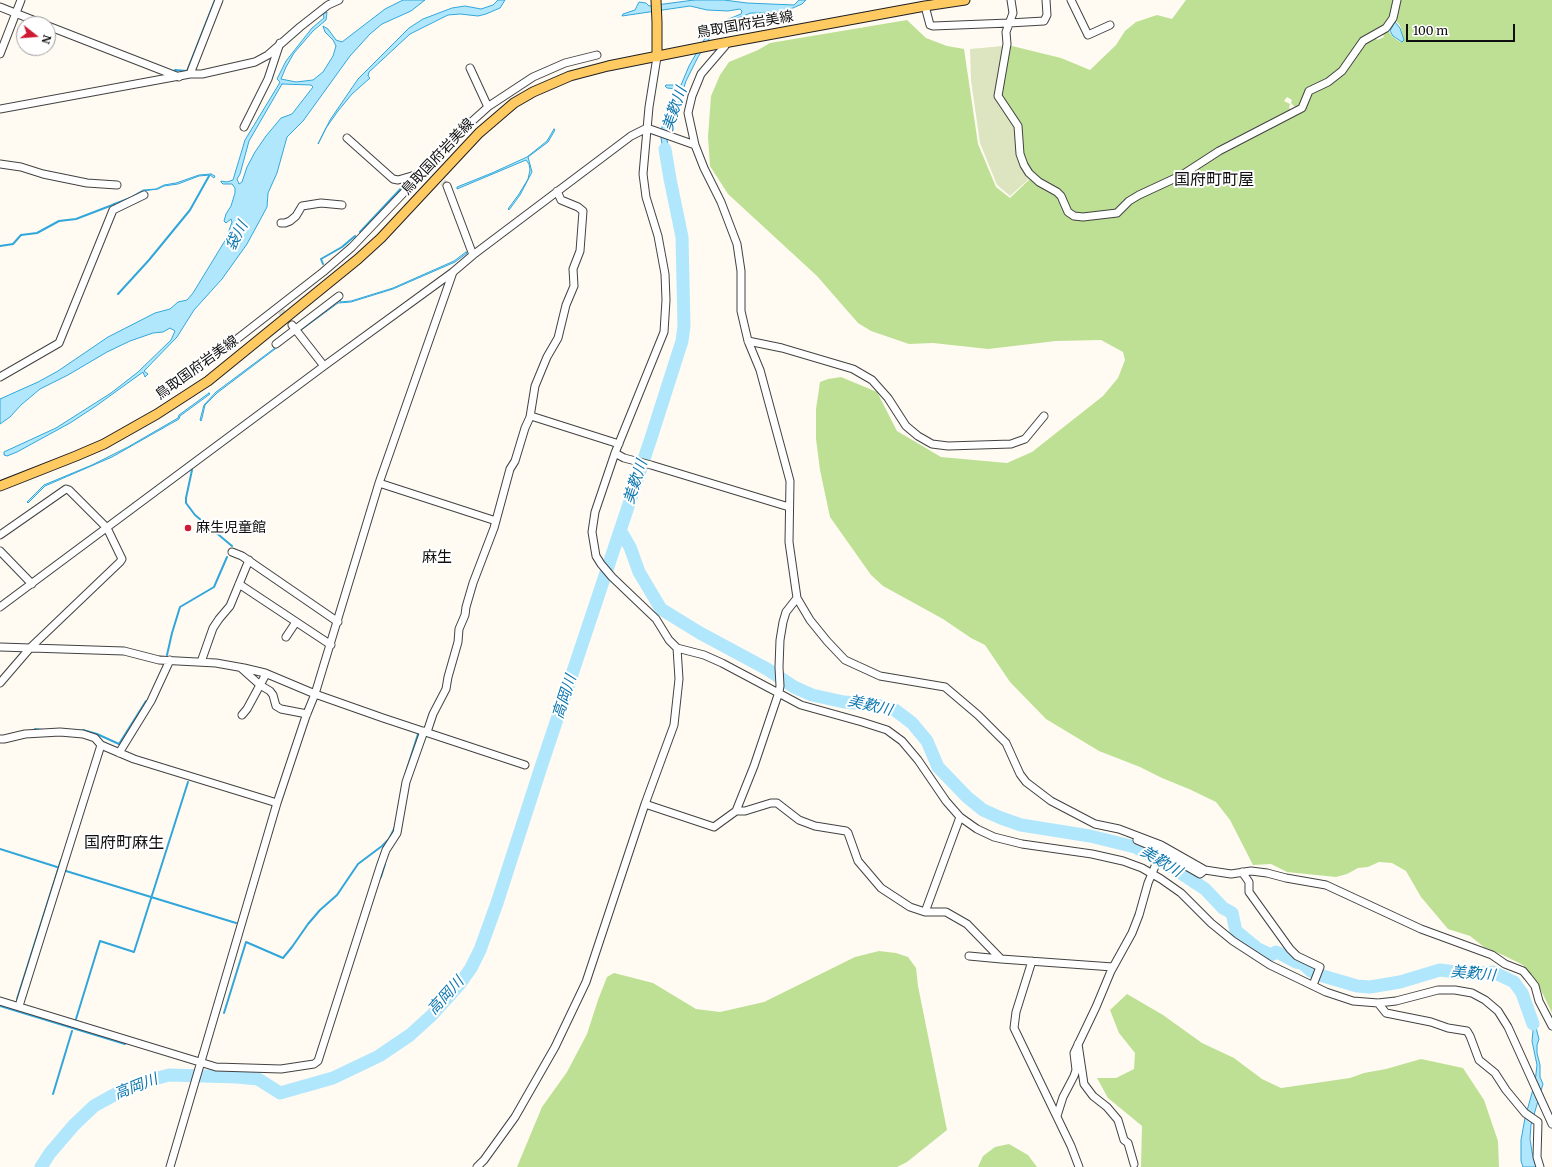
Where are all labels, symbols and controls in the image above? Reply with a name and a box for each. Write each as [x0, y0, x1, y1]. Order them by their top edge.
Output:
street label: 鳥取国府岩美線 [695, 8, 795, 42]
north arrow [16, 16, 56, 56]
scale bar [1408, 16, 1517, 42]
text: 100 m [1413, 23, 1448, 38]
text: N [39, 33, 54, 45]
water label: 美歎川 [659, 85, 691, 133]
street label: 鳥取国府岩美線 [398, 115, 478, 199]
district label: 国府町町屋 [1174, 170, 1254, 190]
water label: 袋川 [222, 219, 252, 253]
street label: 鳥取国府岩美線 [152, 332, 242, 404]
water label: 美歎川 [620, 458, 652, 506]
place label: 麻生児童館 [196, 520, 266, 536]
marker: 麻生児童館 [183, 523, 193, 533]
district label: 麻生 [422, 549, 452, 567]
water label: 高岡川 [549, 673, 581, 721]
water label: 美歎川 [846, 692, 894, 720]
district label: 国府町麻生 [84, 833, 164, 853]
water label: 美歎川 [1137, 843, 1185, 881]
water label: 美歎川 [1450, 963, 1496, 985]
water label: 高岡川 [424, 973, 468, 1019]
water label: 高岡川 [112, 1071, 160, 1103]

